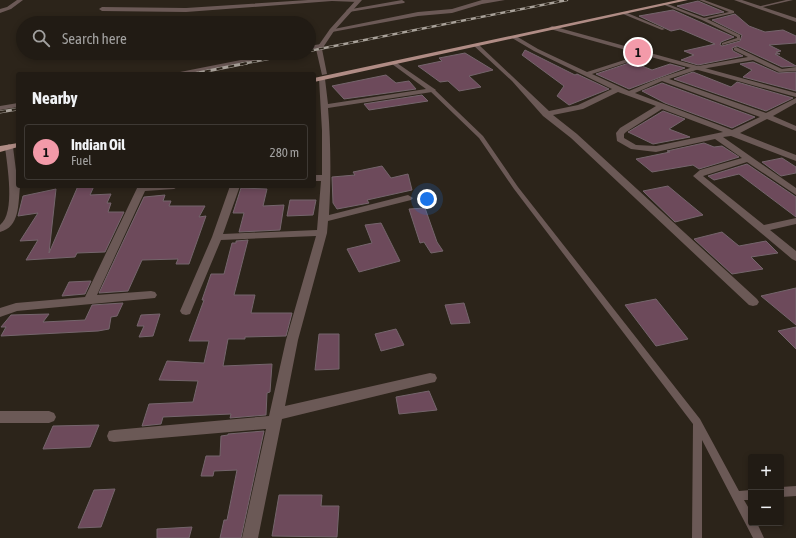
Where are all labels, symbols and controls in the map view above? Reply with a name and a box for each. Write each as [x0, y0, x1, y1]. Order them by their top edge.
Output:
search box [16, 16, 316, 60]
icon: search [30, 27, 52, 49]
text: Search here [62, 30, 127, 47]
pin: 1 [625, 37, 651, 67]
text: Nearby [32, 88, 78, 108]
text: Indian Oil [71, 136, 125, 153]
text: 1 [43, 145, 49, 160]
text: 280 m [270, 145, 299, 160]
text: Fuel [71, 153, 92, 168]
your location [417, 189, 437, 209]
map controls [748, 454, 784, 526]
button: + [748, 454, 784, 490]
button: − [748, 490, 784, 526]

